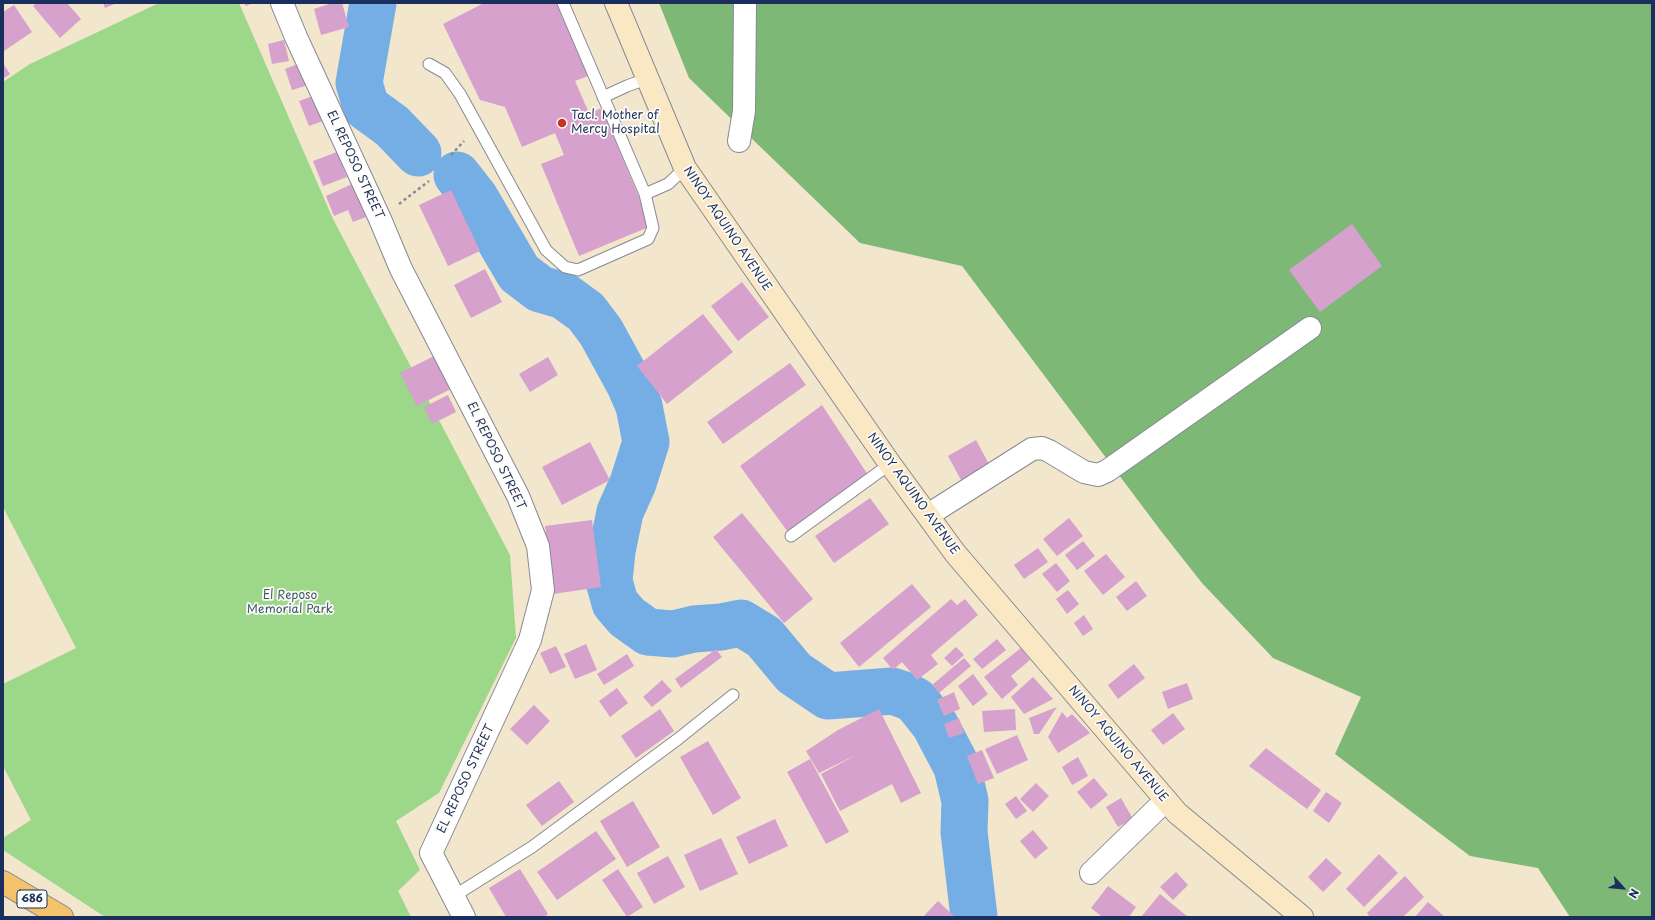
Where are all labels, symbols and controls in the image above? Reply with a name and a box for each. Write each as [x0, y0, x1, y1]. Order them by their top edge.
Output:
street label: EL REPOSO STREET [324, 108, 386, 222]
place label: Tacl. Mother of Mercy Hospital [571, 109, 660, 137]
marker: Tacl. Mother of Mercy Hospital [556, 117, 568, 129]
street label: NINOY AQUINO AVENUE [680, 164, 774, 294]
street label: EL REPOSO STREET [464, 400, 528, 512]
street label: NINOY AQUINO AVENUE [864, 430, 962, 558]
park label: El Reposo Memorial Park [247, 589, 333, 617]
street label: NINOY AQUINO AVENUE [1065, 683, 1171, 805]
street label: EL REPOSO STREET [435, 722, 497, 836]
north arrow [1603, 868, 1643, 908]
text: N [1625, 886, 1644, 901]
road number: 686 [17, 890, 47, 908]

